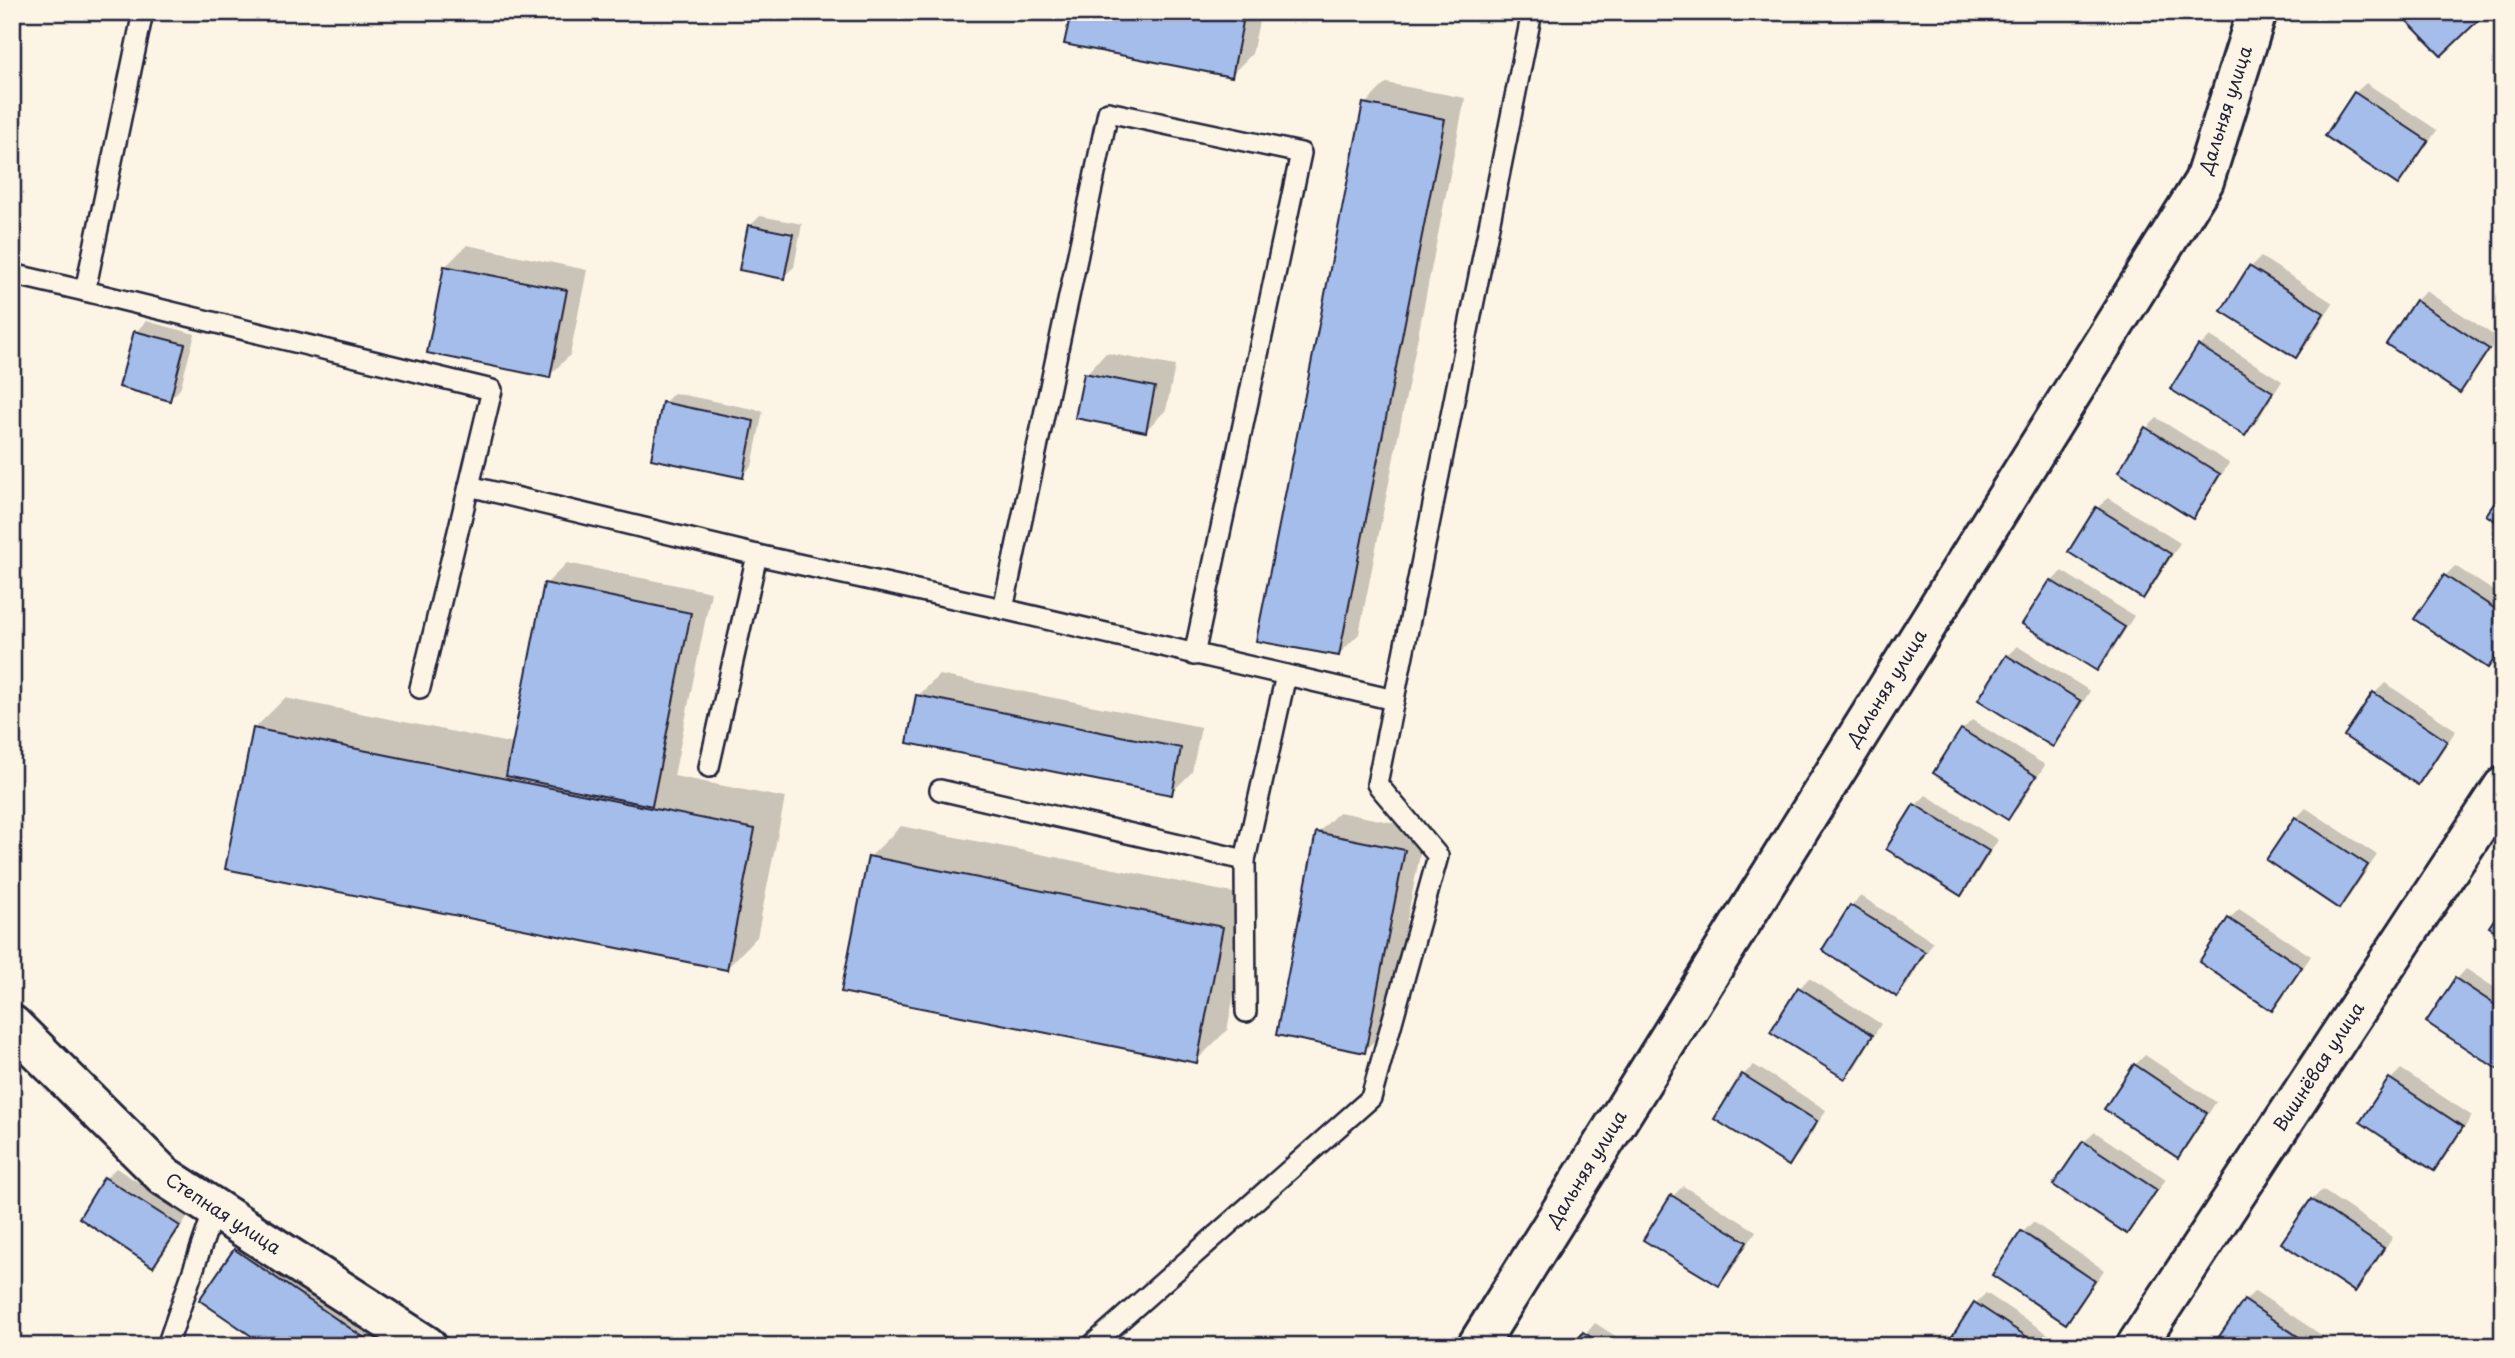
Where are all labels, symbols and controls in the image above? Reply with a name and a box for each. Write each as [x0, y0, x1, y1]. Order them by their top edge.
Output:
street label: Дальняя улица [2191, 41, 2258, 178]
street label: Дальняя улица [1838, 623, 1933, 752]
street label: Вишнёвая улица [2266, 995, 2370, 1136]
street label: Дальняя улица [1538, 1104, 1633, 1233]
street label: Степная улица [161, 1165, 288, 1261]

